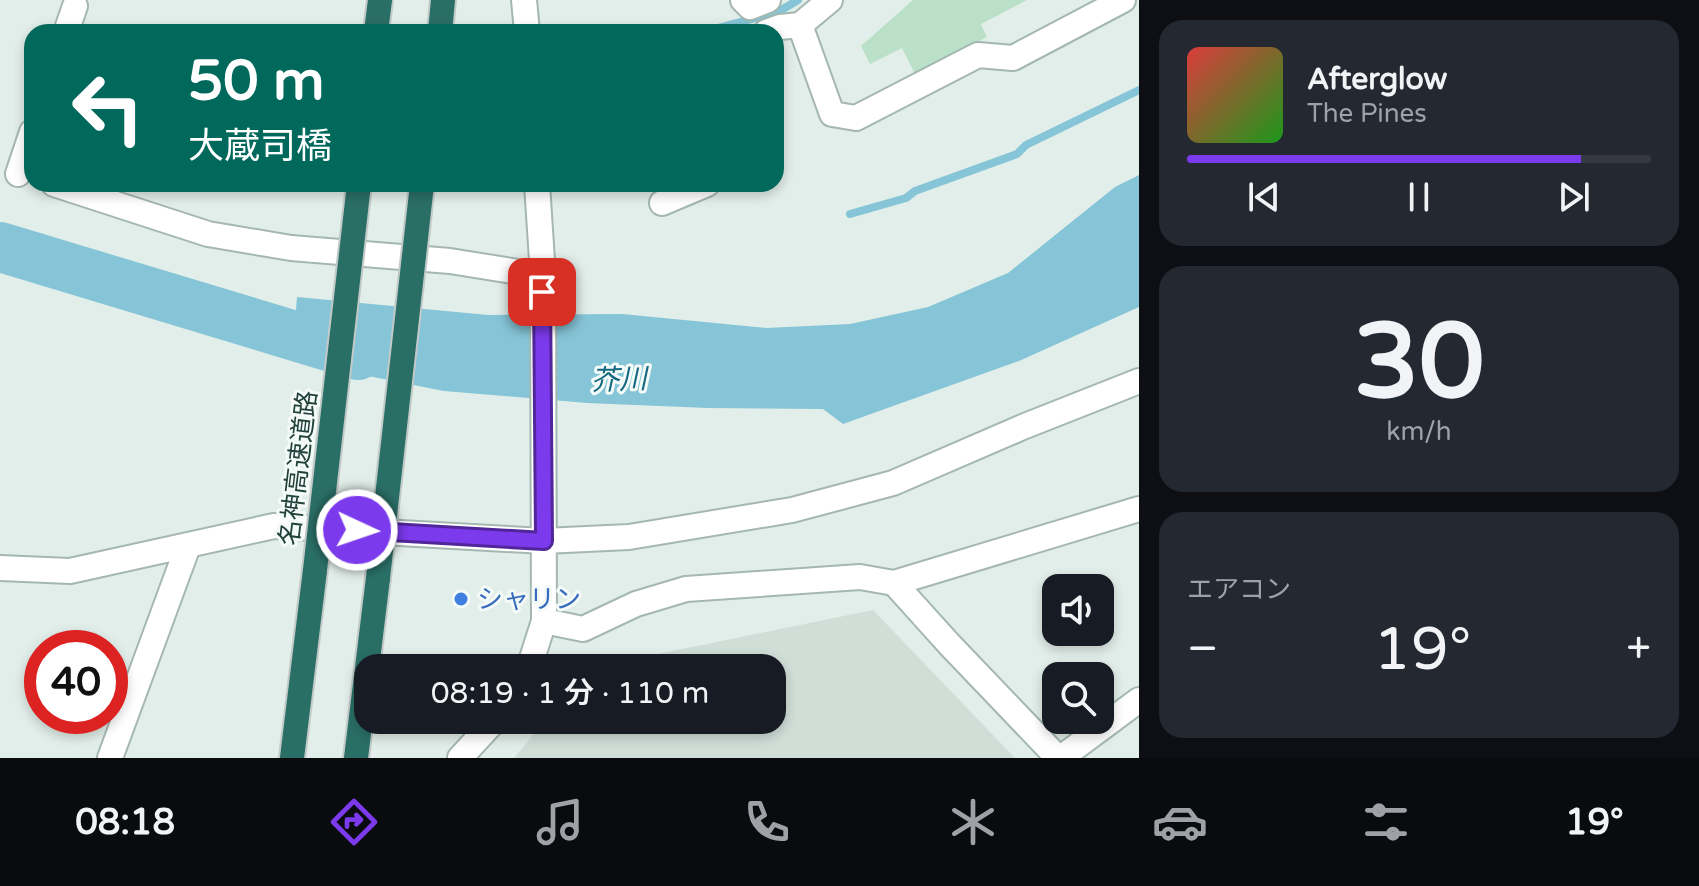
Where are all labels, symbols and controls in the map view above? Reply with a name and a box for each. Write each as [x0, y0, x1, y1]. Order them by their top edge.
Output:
text: 50 m [188, 48, 324, 115]
icon: left [56, 56, 160, 160]
text: Afterglow [1307, 61, 1447, 98]
text: The Pines [1307, 98, 1427, 129]
text: 大蔵司橋 [188, 125, 332, 168]
icon: previous [1242, 175, 1286, 219]
icon: pause [1397, 175, 1441, 219]
icon: next [1552, 175, 1596, 219]
pin [508, 258, 576, 326]
icon: arrive [520, 270, 564, 314]
text: 30 [1354, 301, 1484, 426]
water label: 芥川 [590, 362, 651, 398]
street label: 名神高速道路 [274, 389, 323, 547]
text: km/h [1386, 416, 1452, 447]
position arrow [315, 488, 399, 572]
map controls [1042, 574, 1114, 734]
button: sound [1042, 574, 1114, 646]
text: エアコン [1187, 574, 1291, 605]
place label: シャリン [477, 584, 581, 615]
marker: シャリン [452, 590, 470, 608]
text: 19° [1373, 614, 1471, 686]
text: − [1187, 623, 1218, 676]
text: + [1626, 623, 1651, 676]
speed limit sign: 40 [24, 630, 128, 734]
button: search [1042, 662, 1114, 734]
text: 08:19 · 1 分 · 110 m [431, 675, 709, 712]
icon: directions [326, 794, 382, 850]
icon: music [532, 794, 588, 850]
icon: phone [739, 794, 795, 850]
icon: climate [945, 794, 1001, 850]
icon: car [1152, 794, 1208, 850]
icon: filters [1358, 794, 1414, 850]
text: 08:18 [75, 801, 175, 844]
text: 19° [1565, 801, 1624, 844]

